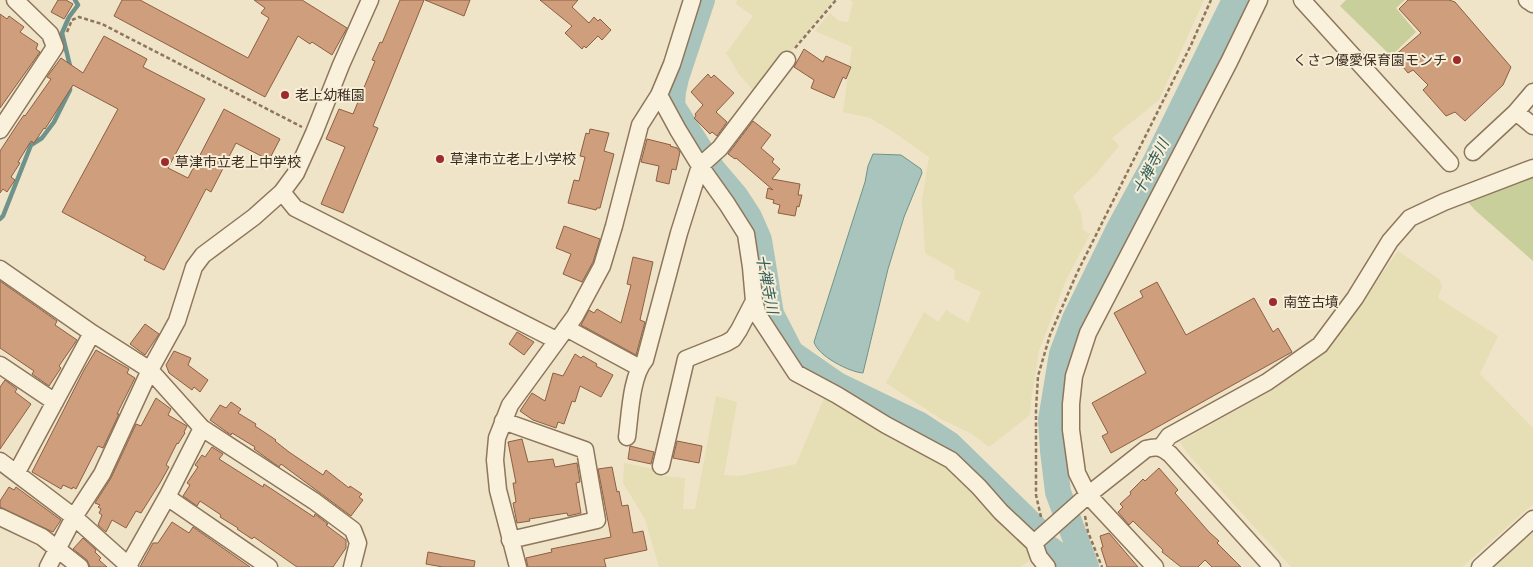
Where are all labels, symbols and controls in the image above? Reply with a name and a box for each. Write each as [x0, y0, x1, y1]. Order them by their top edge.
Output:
place label: くさつ優愛保育園モンチ [1293, 52, 1447, 68]
marker: くさつ優愛保育園モンチ [1451, 54, 1463, 66]
place label: 老上幼稚園 [295, 87, 365, 103]
marker: 老上幼稚園 [279, 89, 291, 101]
water label: 十禅寺川 [1129, 134, 1174, 198]
place label: 草津市立老上小学校 [450, 151, 576, 167]
marker: 草津市立老上小学校 [434, 153, 446, 165]
place label: 草津市立老上中学校 [175, 154, 301, 170]
marker: 草津市立老上中学校 [159, 156, 171, 168]
water label: 十禅寺川 [752, 253, 782, 317]
place label: 南笠古墳 [1283, 294, 1339, 310]
marker: 南笠古墳 [1267, 296, 1279, 308]

